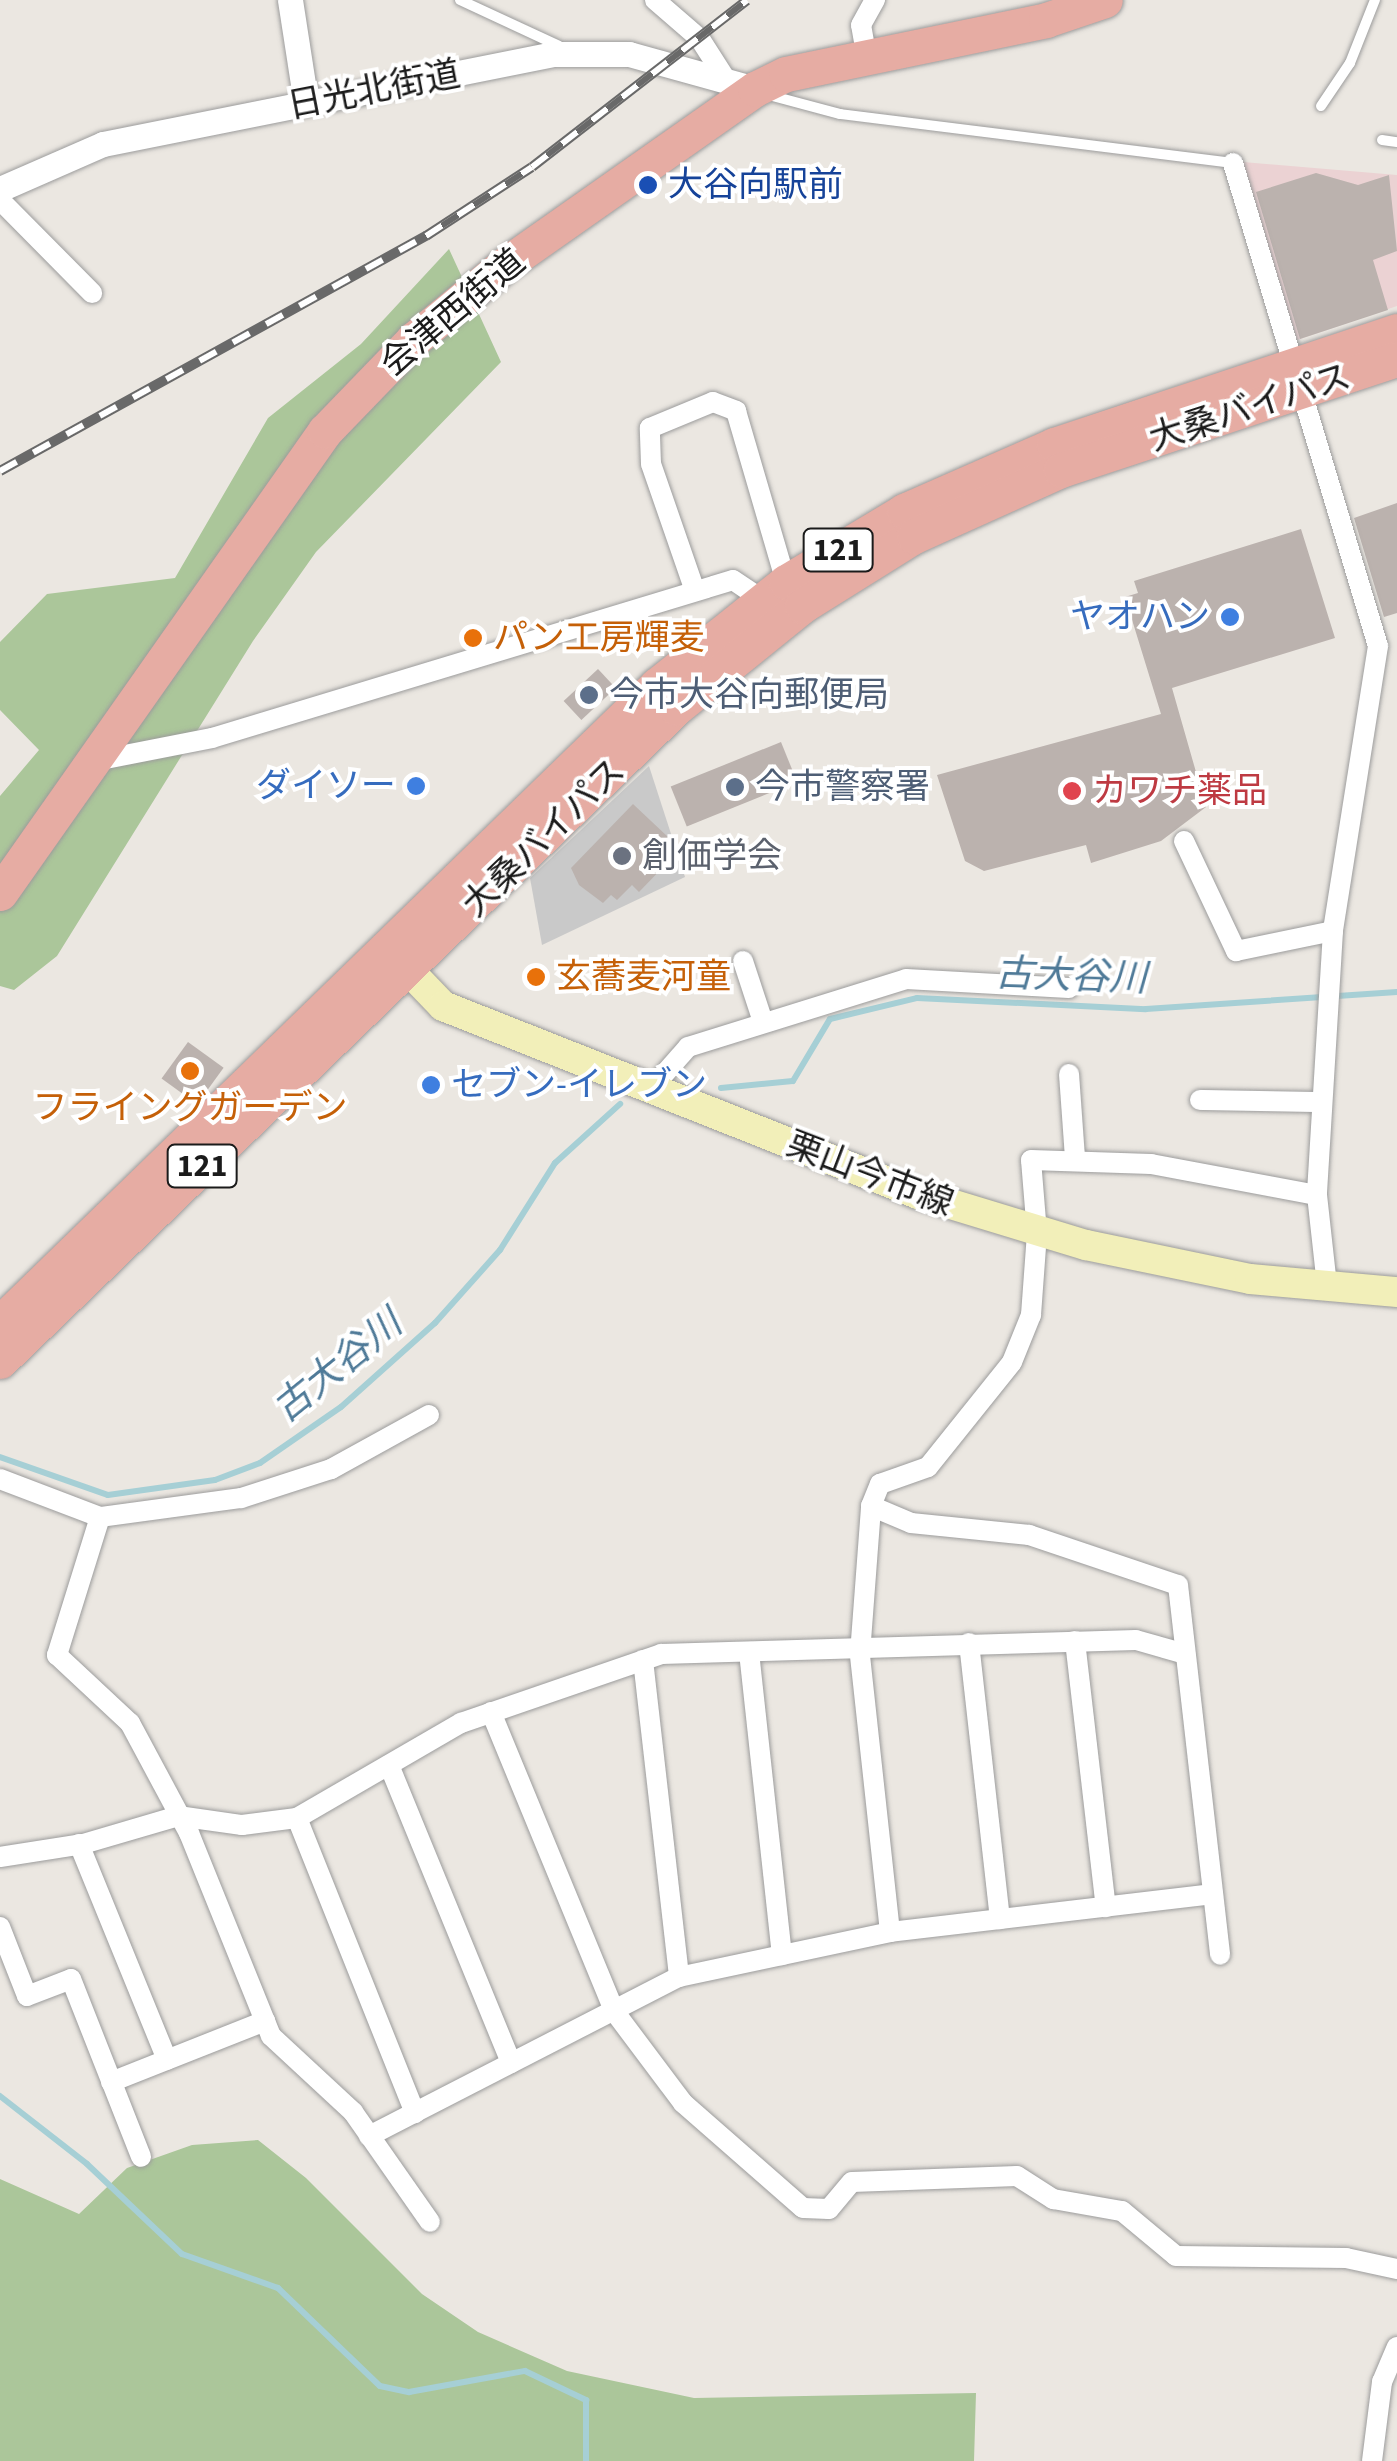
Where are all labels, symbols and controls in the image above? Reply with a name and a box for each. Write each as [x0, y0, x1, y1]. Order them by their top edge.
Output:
street label: 日光北街道 [284, 53, 464, 127]
place label: 大谷向駅前 [668, 164, 843, 206]
marker: 大谷向駅前 [637, 174, 659, 196]
street label: 会津西街道 [372, 241, 534, 385]
street label: 大桑バイパス [1144, 356, 1356, 460]
road number: 121 [800, 523, 876, 577]
place label: ヤオハン [1070, 596, 1210, 638]
marker: ヤオハン [1219, 606, 1241, 628]
place label: パン工房輝麦 [493, 617, 703, 659]
marker: パン工房輝麦 [462, 627, 484, 649]
place label: 今市大谷向郵便局 [609, 674, 889, 716]
marker: 今市大谷向郵便局 [578, 684, 600, 706]
street label: 大桑バイパス [454, 750, 634, 926]
place label: ダイソー [256, 765, 396, 807]
place label: 今市警察署 [755, 766, 930, 808]
place label: カワチ薬品 [1092, 770, 1267, 812]
marker: ダイソー [405, 775, 427, 797]
marker: 今市警察署 [724, 776, 746, 798]
marker: カワチ薬品 [1061, 780, 1083, 802]
place label: 創価学会 [642, 835, 782, 877]
marker: 創価学会 [611, 845, 633, 867]
water label: 古大谷川 [994, 952, 1148, 1002]
place label: 玄蕎麦河童 [556, 956, 731, 998]
marker: 玄蕎麦河童 [525, 966, 547, 988]
marker: フライングガーデン [179, 1060, 201, 1082]
place label: セブン-イレブン [451, 1064, 707, 1106]
marker: セブン-イレブン [420, 1074, 442, 1096]
place label: フライングガーデン [33, 1087, 347, 1129]
street label: 栗山今市線 [781, 1123, 959, 1225]
road number: 121 [164, 1139, 240, 1193]
water label: 古大谷川 [265, 1301, 411, 1433]

